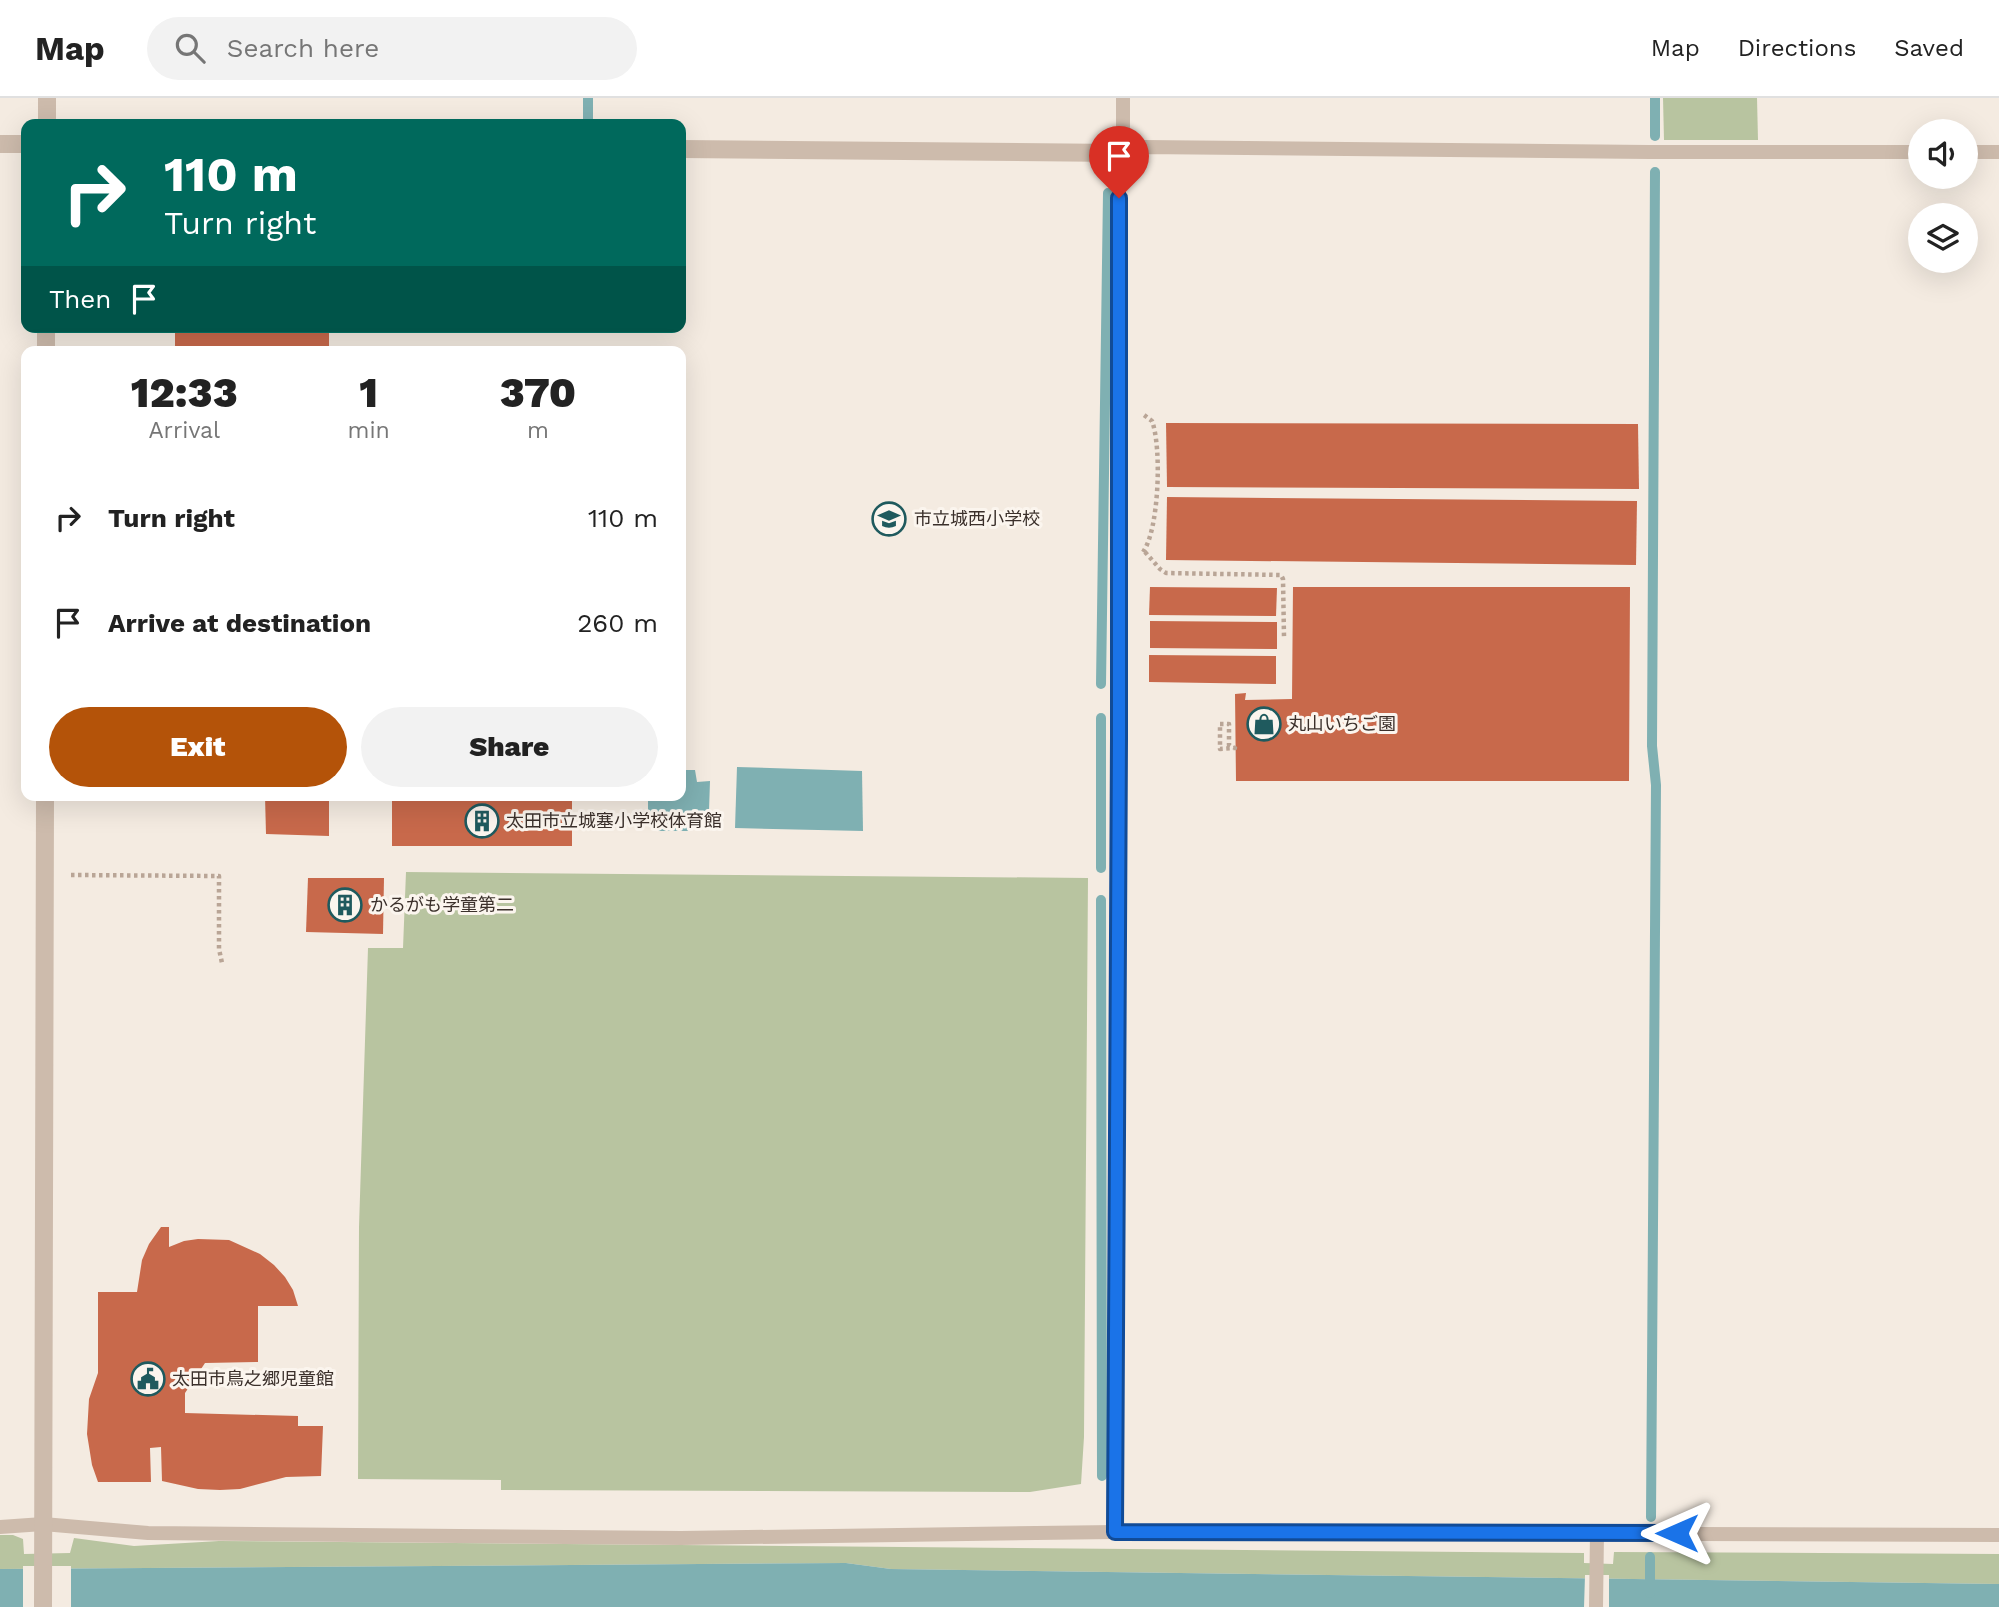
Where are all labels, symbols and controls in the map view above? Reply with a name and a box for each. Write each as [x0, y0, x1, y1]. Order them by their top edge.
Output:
search box [147, 17, 637, 80]
text: Map [35, 29, 105, 68]
icon: search [171, 29, 209, 67]
text: Search here [227, 33, 379, 63]
text: Map [1651, 34, 1700, 62]
text: Directions [1738, 34, 1856, 62]
text: Saved [1894, 34, 1964, 62]
map controls [1908, 119, 1978, 273]
button: sound [1908, 119, 1978, 189]
pin [1089, 126, 1149, 198]
icon: arrive [1100, 137, 1138, 175]
text: 110 m [164, 145, 298, 203]
icon: right [49, 147, 140, 238]
button: layers [1908, 203, 1978, 273]
text: Turn right [164, 204, 316, 242]
icon: arrive [125, 280, 163, 318]
text: Then [49, 284, 111, 314]
text: 12:33 [131, 368, 238, 417]
text: 1 [359, 368, 378, 417]
text: 370 [500, 368, 576, 417]
text: Arrival [148, 417, 220, 444]
text: min [348, 417, 390, 444]
text: m [527, 417, 549, 444]
icon: right [49, 499, 87, 537]
school or university icon: 市立城西小学校 [870, 500, 908, 538]
text: Turn right [108, 503, 235, 533]
text: 110 m [588, 503, 658, 533]
place label: 市立城西小学校 [914, 508, 1040, 529]
icon: arrive [49, 604, 87, 642]
text: Arrive at destination [108, 608, 371, 638]
text: 260 m [577, 608, 658, 638]
shop icon: 丸山いちご園 [1245, 705, 1283, 743]
button: Exit [49, 707, 347, 787]
button: Share [361, 707, 658, 787]
place label: 丸山いちご園 [1288, 713, 1396, 734]
building icon: 太田市立城塞小学校体育館 [463, 802, 501, 840]
place label: 太田市立城塞小学校体育館 [506, 810, 722, 831]
building icon: かるがも学童第二 [326, 886, 364, 924]
place label: かるがも学童第二 [370, 894, 514, 915]
public building icon: 太田市鳥之郷児童館 [129, 1360, 167, 1398]
place label: 太田市鳥之郷児童館 [172, 1368, 334, 1389]
position arrow [1640, 1496, 1714, 1570]

